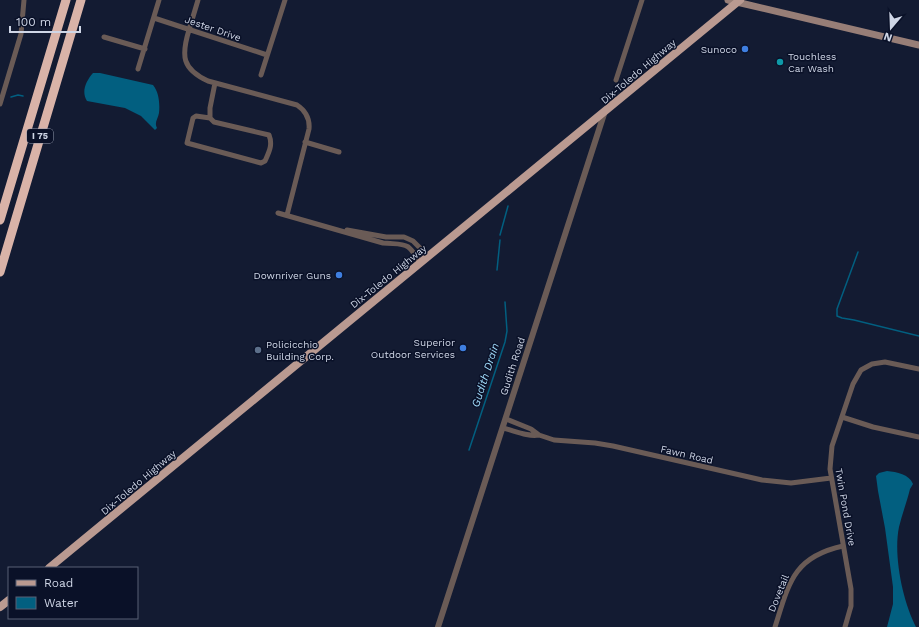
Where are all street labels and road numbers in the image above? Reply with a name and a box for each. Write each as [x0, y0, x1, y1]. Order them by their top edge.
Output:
street label: Jester Drive [183, 14, 243, 43]
street label: Dix-Toledo Highway [599, 36, 679, 106]
road number: I 75 [27, 129, 53, 143]
street label: Dix-Toledo Highway [348, 242, 429, 310]
street label: Gudith Road [498, 336, 527, 397]
street label: Fawn Road [660, 443, 714, 466]
street label: Dix-Toledo Highway [99, 447, 179, 517]
street label: Twin Pond Drive [833, 467, 858, 547]
street label: Dovetail [766, 573, 791, 614]

